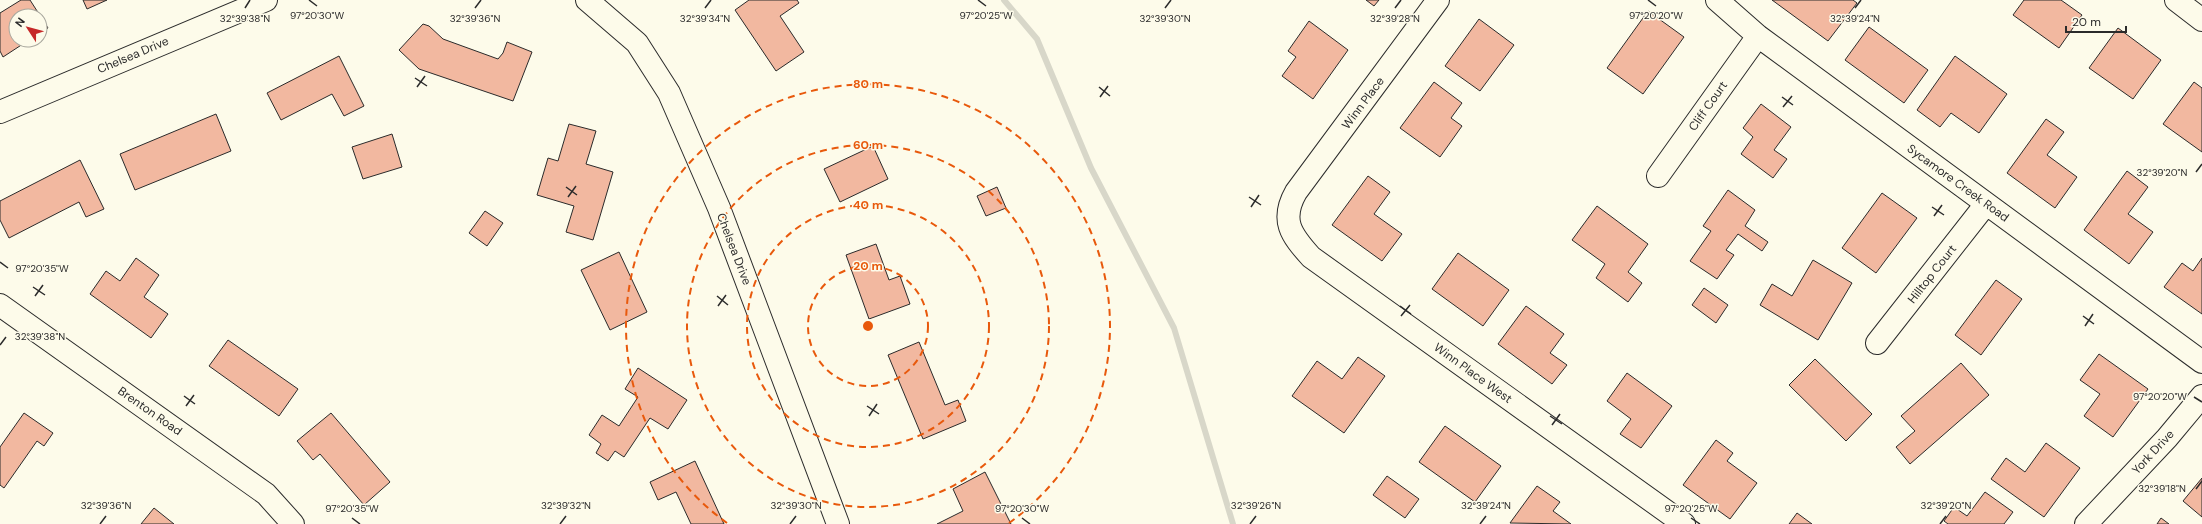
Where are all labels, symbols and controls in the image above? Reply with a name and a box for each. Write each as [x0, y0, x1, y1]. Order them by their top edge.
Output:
north arrow [8, 8, 48, 48]
scale bar [2066, 8, 2126, 34]
text: 97°20'30"W [290, 9, 344, 22]
text: 97°20'25"W [959, 9, 1013, 22]
text: 97°20'20"W [1629, 9, 1683, 22]
text: 32°39'38"N [220, 12, 270, 25]
text: 32°39'36"N [450, 12, 500, 25]
text: 32°39'34"N [680, 12, 730, 25]
text: 32°39'30"N [1139, 12, 1191, 25]
text: 32°39'28"N [1370, 12, 1420, 25]
text: 32°39'24"N [1830, 12, 1880, 25]
text: 20 m [2072, 14, 2101, 30]
text: N [12, 15, 28, 29]
street label: Chelsea Drive [95, 33, 171, 77]
street label: Winn Place [1338, 74, 1388, 132]
text: 80 m [853, 76, 883, 92]
street label: Cliff Court [1685, 78, 1731, 134]
text: 60 m [853, 137, 883, 153]
street label: Sycamore Creek Road [1904, 141, 2012, 225]
text: 32°39'20"N [2137, 166, 2188, 179]
text: 40 m [853, 197, 883, 213]
street label: Chelsea Drive [713, 211, 755, 287]
street label: Hilltop Court [1904, 241, 1960, 307]
text: 20 m [853, 258, 883, 274]
text: 97°20'35"W [15, 262, 69, 275]
centre of rings [861, 319, 875, 333]
text: 32°39'38"N [15, 330, 65, 343]
street label: Winn Place West [1431, 339, 1515, 407]
street label: Brenton Road [115, 383, 185, 439]
text: 97°20'20"W [2133, 390, 2187, 403]
street label: York Drive [2128, 426, 2178, 478]
text: 32°39'18"N [2138, 482, 2186, 495]
text: 32°39'36"N [81, 499, 131, 512]
text: 32°39'32"N [541, 499, 591, 512]
text: 32°39'30"N [770, 499, 822, 512]
text: 32°39'26"N [1231, 499, 1281, 512]
text: 32°39'24"N [1461, 499, 1511, 512]
text: 32°39'20"N [1921, 499, 1972, 512]
text: 97°20'35"W [325, 502, 379, 515]
text: 97°20'30"W [995, 502, 1049, 515]
text: 97°20'25"W [1664, 502, 1718, 515]

